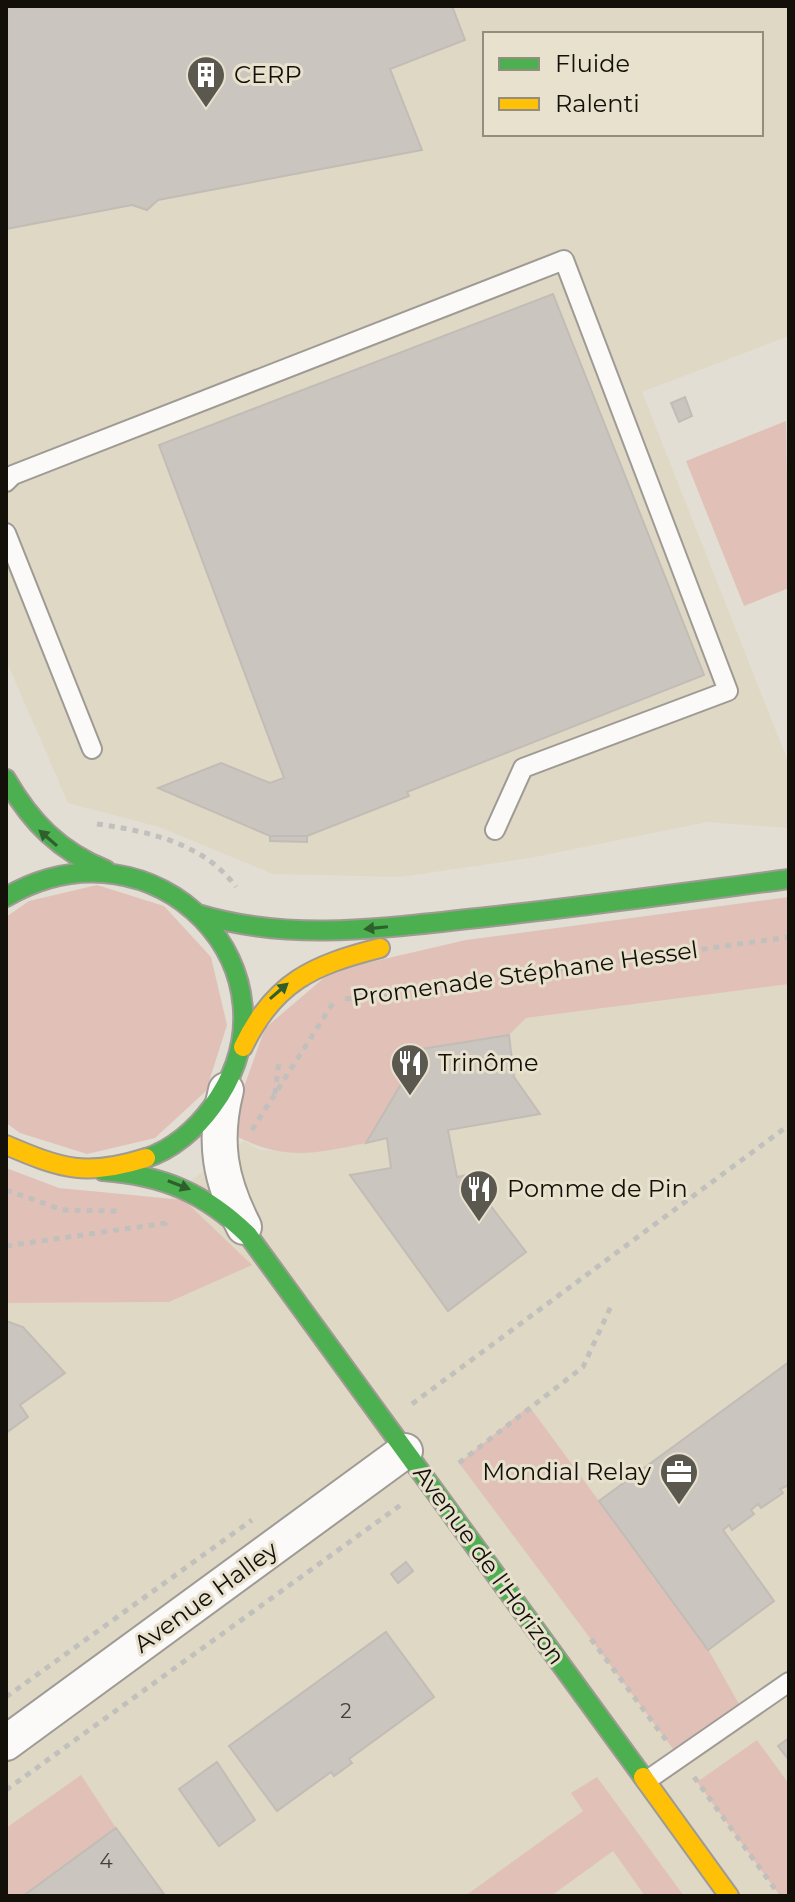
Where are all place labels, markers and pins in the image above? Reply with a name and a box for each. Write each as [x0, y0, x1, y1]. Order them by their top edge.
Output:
building icon: CERP [185, 54, 227, 109]
place label: CERP [234, 60, 302, 89]
restaurant icon: Trinôme [389, 1042, 431, 1097]
place label: Trinôme [438, 1048, 539, 1077]
restaurant icon: Pomme de Pin [458, 1168, 500, 1223]
place label: Pomme de Pin [507, 1174, 688, 1203]
office icon: Mondial Relay [658, 1451, 700, 1506]
place label: Mondial Relay [482, 1457, 651, 1486]

